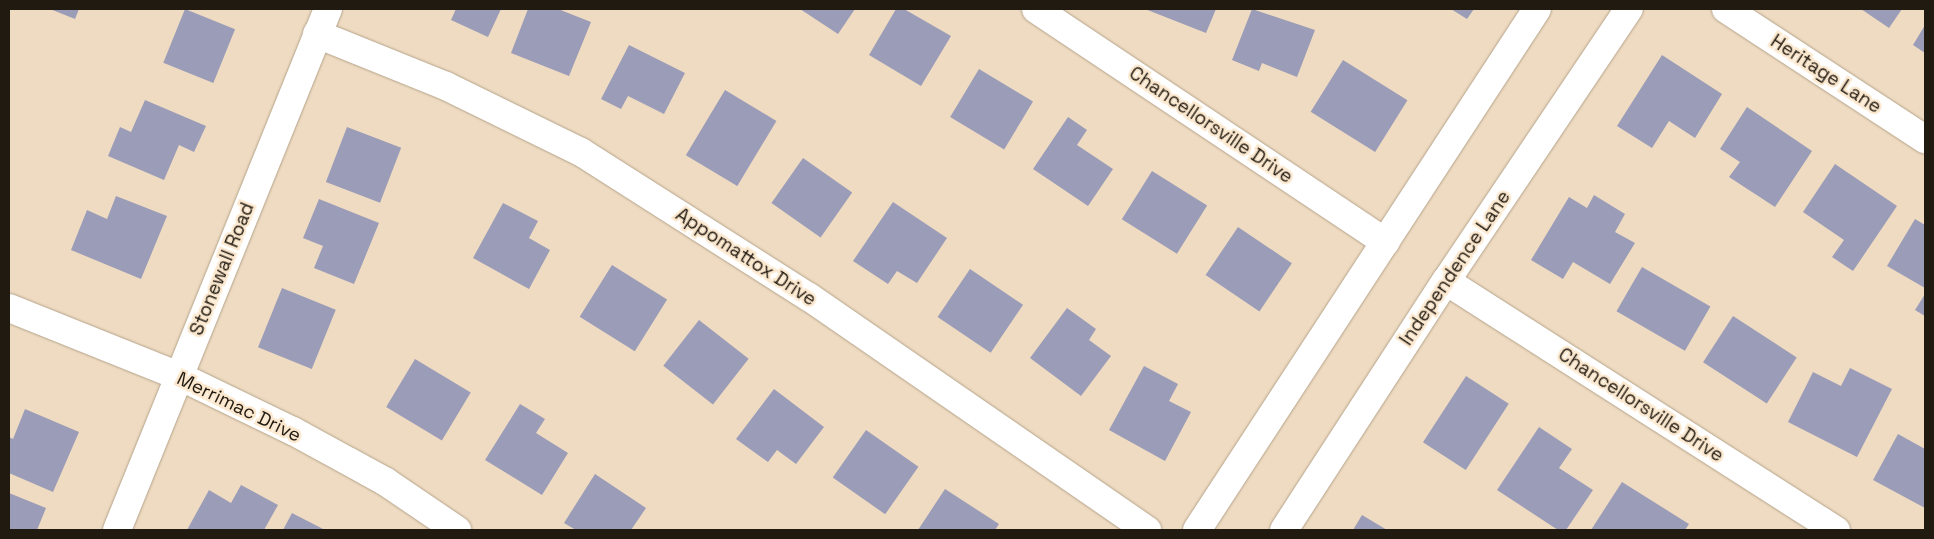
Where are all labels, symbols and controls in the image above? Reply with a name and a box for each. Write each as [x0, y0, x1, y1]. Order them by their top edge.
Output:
street label: Heritage Lane [1766, 30, 1886, 118]
street label: Chancellorsville Drive [1125, 62, 1297, 188]
street label: Independence Lane [1395, 186, 1515, 350]
street label: Stonewall Road [185, 199, 259, 339]
street label: Appomattox Drive [671, 203, 821, 311]
street label: Chancellorsville Drive [1554, 343, 1728, 467]
street label: Merrimac Drive [173, 367, 305, 447]

